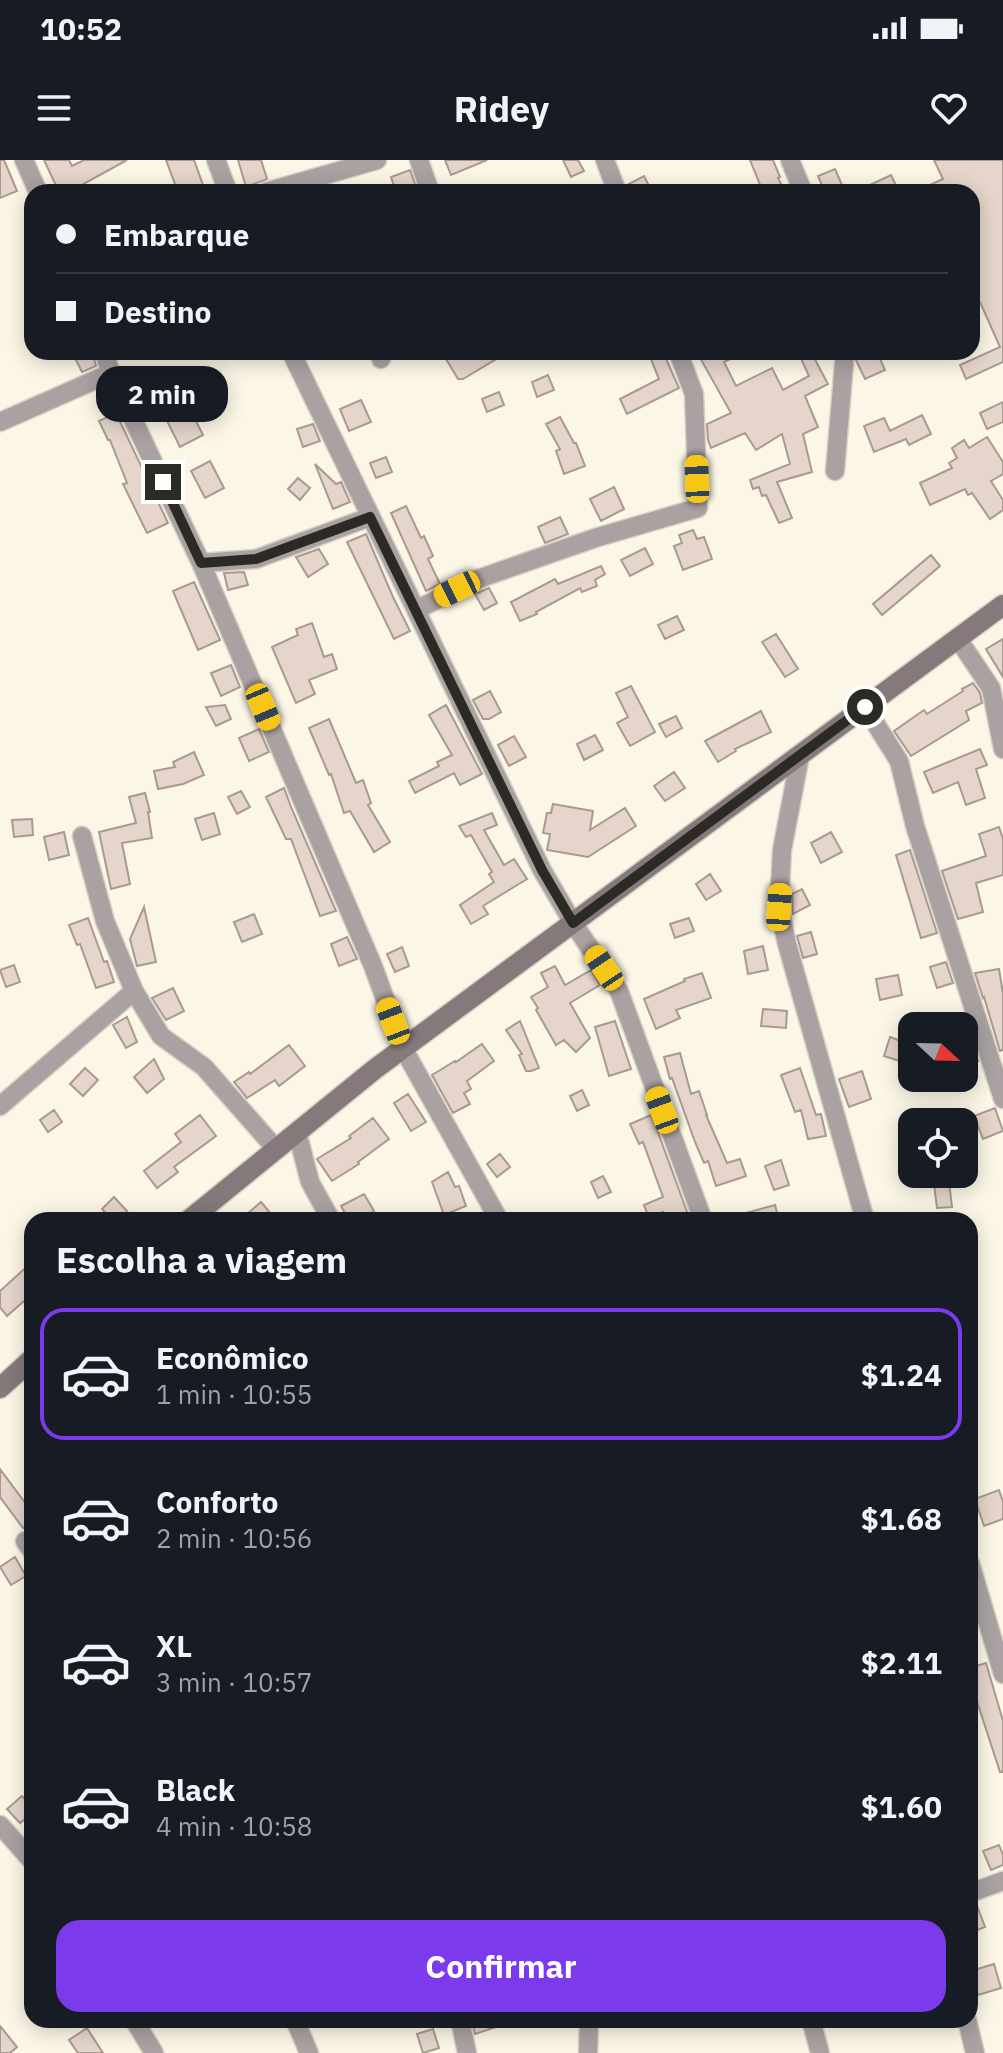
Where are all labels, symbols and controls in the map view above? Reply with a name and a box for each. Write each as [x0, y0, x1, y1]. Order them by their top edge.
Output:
text: 10:52 [40, 9, 122, 48]
text: Ridey [454, 85, 549, 132]
icon: menu [32, 86, 76, 130]
icon: heart [927, 86, 971, 130]
text: Embarque [104, 215, 249, 254]
text: Destino [104, 292, 212, 331]
callout: 2 min [97, 366, 229, 422]
text: 2 min [128, 377, 196, 411]
car [684, 455, 710, 503]
route end [145, 464, 181, 500]
car [430, 568, 484, 610]
car [243, 680, 283, 734]
route start [847, 689, 883, 725]
car [765, 882, 793, 932]
car [581, 941, 627, 995]
car [373, 994, 413, 1048]
north arrow [898, 1012, 978, 1092]
map controls [898, 1012, 978, 1188]
car [643, 1083, 681, 1137]
button: locate [898, 1108, 978, 1188]
text: Escolha a viagem [56, 1236, 347, 1283]
icon: car [60, 1338, 132, 1410]
text: Econômico [156, 1338, 309, 1377]
text: $1.24 [861, 1355, 942, 1394]
text: 1 min · 10:55 [156, 1377, 312, 1411]
icon: car [60, 1482, 132, 1554]
text: Conforto [156, 1482, 279, 1521]
text: $1.68 [861, 1499, 942, 1538]
text: 2 min · 10:56 [156, 1521, 312, 1555]
icon: car [60, 1626, 132, 1698]
text: XL [156, 1626, 192, 1665]
text: $2.11 [861, 1643, 942, 1682]
text: 3 min · 10:57 [156, 1665, 312, 1699]
icon: car [60, 1770, 132, 1842]
text: Black [156, 1770, 235, 1809]
text: $1.60 [861, 1787, 942, 1826]
text: 4 min · 10:58 [156, 1809, 312, 1843]
button: Confirmar [56, 1920, 946, 2012]

